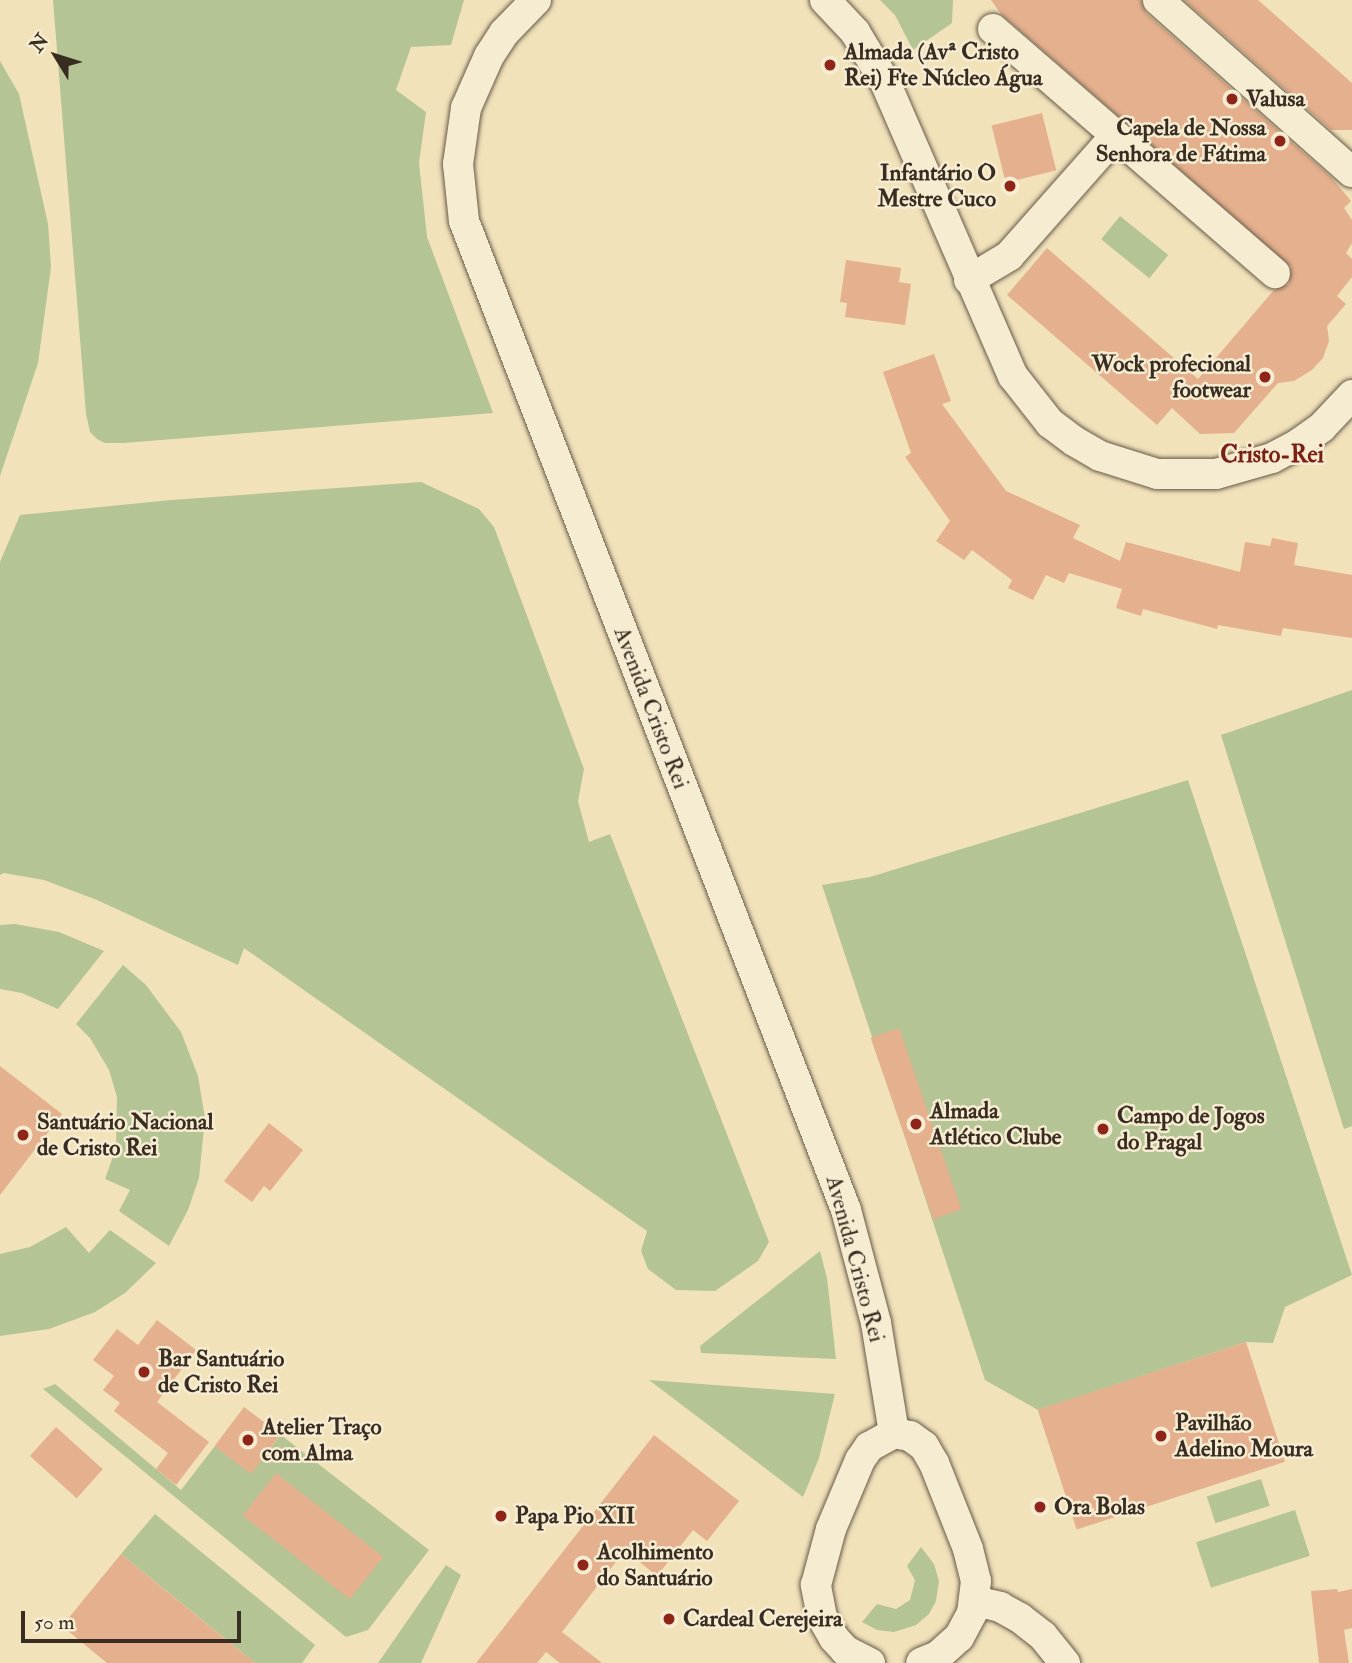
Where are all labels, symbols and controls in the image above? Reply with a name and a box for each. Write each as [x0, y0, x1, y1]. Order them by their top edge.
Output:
north arrow [21, 21, 91, 91]
text: N [25, 29, 54, 57]
place label: Almada (Avª Cristo Rei) Fte Núcleo Água [844, 38, 1042, 92]
marker: Almada (Avª Cristo Rei) Fte Núcleo Água [822, 57, 838, 73]
place label: Valusa [1246, 85, 1305, 113]
marker: Valusa [1224, 91, 1240, 107]
place label: Capela de Nossa Senhora de Fátima [1096, 114, 1266, 168]
marker: Capela de Nossa Senhora de Fátima [1272, 133, 1288, 149]
place label: Infantário O Mestre Cuco [877, 159, 996, 213]
marker: Infantário O Mestre Cuco [1002, 178, 1018, 194]
place label: Wock profecional footwear [1092, 350, 1251, 404]
marker: Wock profecional footwear [1257, 369, 1273, 385]
district label: Cristo-Rei [1220, 441, 1324, 469]
street label: Avenida Cristo Rei [607, 623, 695, 793]
place label: Almada Atlético Clube [930, 1097, 1061, 1151]
place label: Campo de Jogos do Pragal [1117, 1102, 1265, 1156]
place label: Santuário Nacional de Cristo Rei [37, 1108, 213, 1162]
marker: Almada Atlético Clube [908, 1116, 924, 1132]
marker: Campo de Jogos do Pragal [1095, 1121, 1111, 1137]
marker: Santuário Nacional de Cristo Rei [15, 1127, 31, 1143]
street label: Avenida Cristo Rei [819, 1173, 891, 1345]
place label: Bar Santuário de Cristo Rei [158, 1345, 284, 1399]
marker: Bar Santuário de Cristo Rei [136, 1364, 152, 1380]
place label: Pavilhão Adelino Moura [1175, 1409, 1313, 1463]
place label: Atelier Traço com Alma [262, 1413, 382, 1467]
marker: Pavilhão Adelino Moura [1153, 1428, 1169, 1444]
marker: Atelier Traço com Alma [240, 1432, 256, 1448]
place label: Ora Bolas [1054, 1493, 1145, 1521]
marker: Ora Bolas [1032, 1499, 1048, 1515]
place label: Papa Pio XII [515, 1502, 635, 1530]
marker: Papa Pio XII [493, 1508, 509, 1524]
place label: Acolhimento do Santuário [597, 1538, 713, 1592]
marker: Acolhimento do Santuário [575, 1557, 591, 1573]
scale bar [24, 1596, 245, 1640]
place label: Cardeal Cerejeira [683, 1605, 842, 1633]
text: 50 m [34, 1609, 75, 1636]
marker: Cardeal Cerejeira [661, 1611, 677, 1627]

